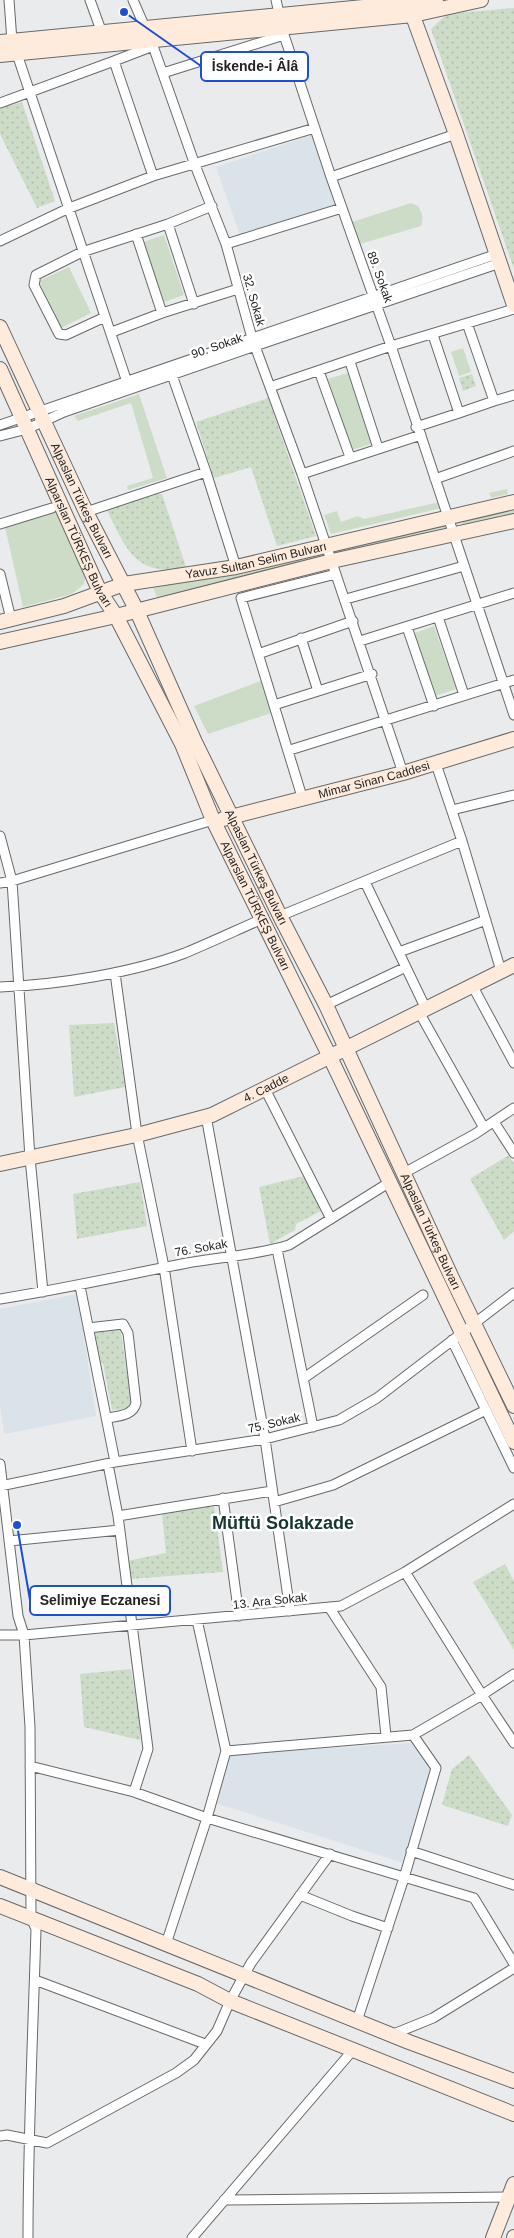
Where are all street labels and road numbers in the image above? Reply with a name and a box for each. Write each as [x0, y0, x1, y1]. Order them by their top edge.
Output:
street label: 89. Sokak [364, 250, 396, 305]
street label: 32. Sokak [240, 272, 268, 329]
street label: 90. Sokak [189, 330, 245, 361]
street label: Alpaslan Türkeş Bulvarı [48, 441, 116, 561]
street label: Alparslan TÜRKEŞ Bulvarı [42, 474, 115, 610]
street label: Yavuz Sultan Selim Bulvarı [184, 539, 328, 582]
street label: Mimar Sinan Caddesi [317, 758, 431, 801]
street label: Alpaslan Türkeş Bulvarı [222, 807, 290, 927]
street label: Alparslan TÜRKEŞ Bulvarı [217, 839, 293, 973]
street label: 4. Cadde [241, 1071, 291, 1105]
street label: Alpaslan Türkeş Bulvarı [398, 1171, 464, 1292]
street label: 76. Sokak [174, 1236, 229, 1260]
street label: 75. Sokak [246, 1410, 303, 1436]
street label: 13. Ara Sokak [232, 1590, 309, 1612]

